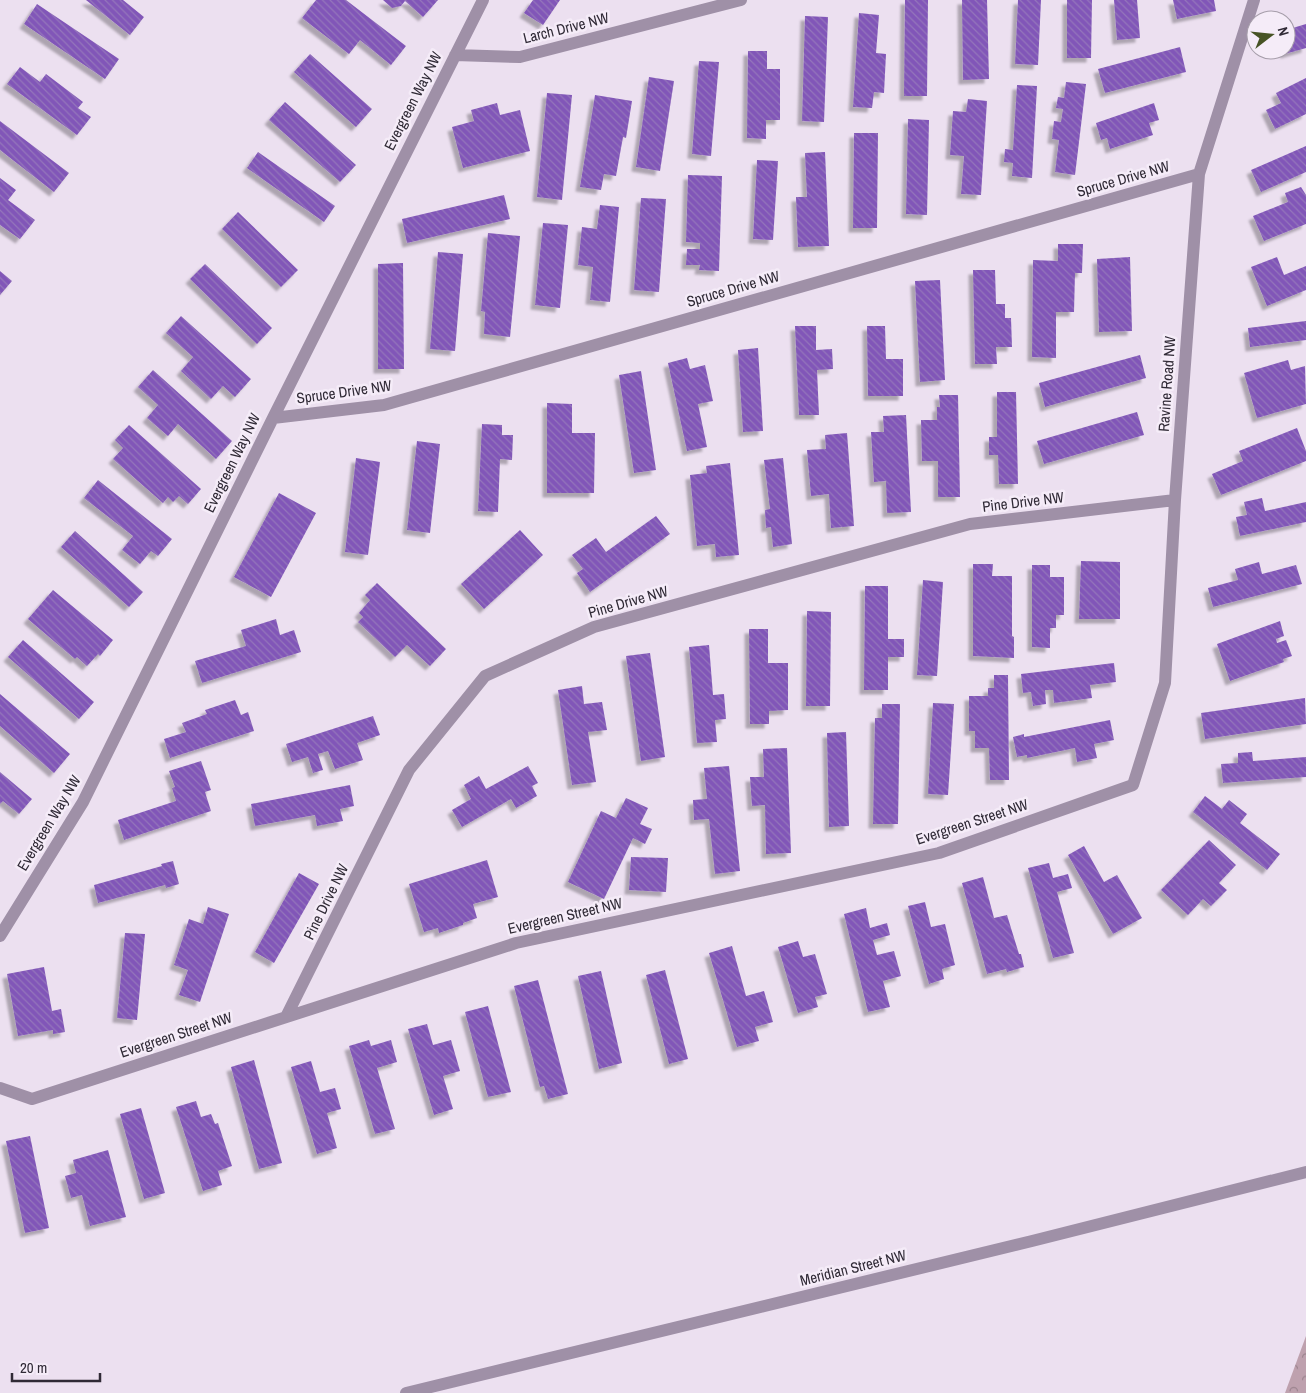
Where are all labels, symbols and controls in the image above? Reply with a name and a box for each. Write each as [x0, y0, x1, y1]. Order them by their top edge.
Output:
street label: Larch Drive NW [521, 7, 611, 48]
north arrow [1246, 10, 1296, 60]
text: N [1274, 25, 1293, 38]
street label: Evergreen Way NW [379, 47, 447, 154]
street label: Spruce Drive NW [1074, 155, 1172, 202]
street label: Spruce Drive NW [684, 265, 782, 312]
street label: Ravine Road NW [1153, 335, 1180, 432]
street label: Spruce Drive NW [295, 374, 393, 409]
street label: Evergreen Way NW [198, 409, 265, 516]
street label: Pine Drive NW [981, 486, 1065, 517]
street label: Pine Drive NW [586, 580, 671, 623]
street label: Evergreen Way NW [12, 771, 86, 875]
street label: Evergreen Street NW [913, 793, 1031, 850]
street label: Pine Drive NW [298, 860, 353, 943]
street label: Evergreen Street NW [506, 892, 625, 939]
street label: Evergreen Street NW [117, 1006, 235, 1063]
street label: Meridian Street NW [798, 1244, 909, 1291]
scale bar [12, 1350, 100, 1382]
text: 20 m [20, 1357, 47, 1378]

